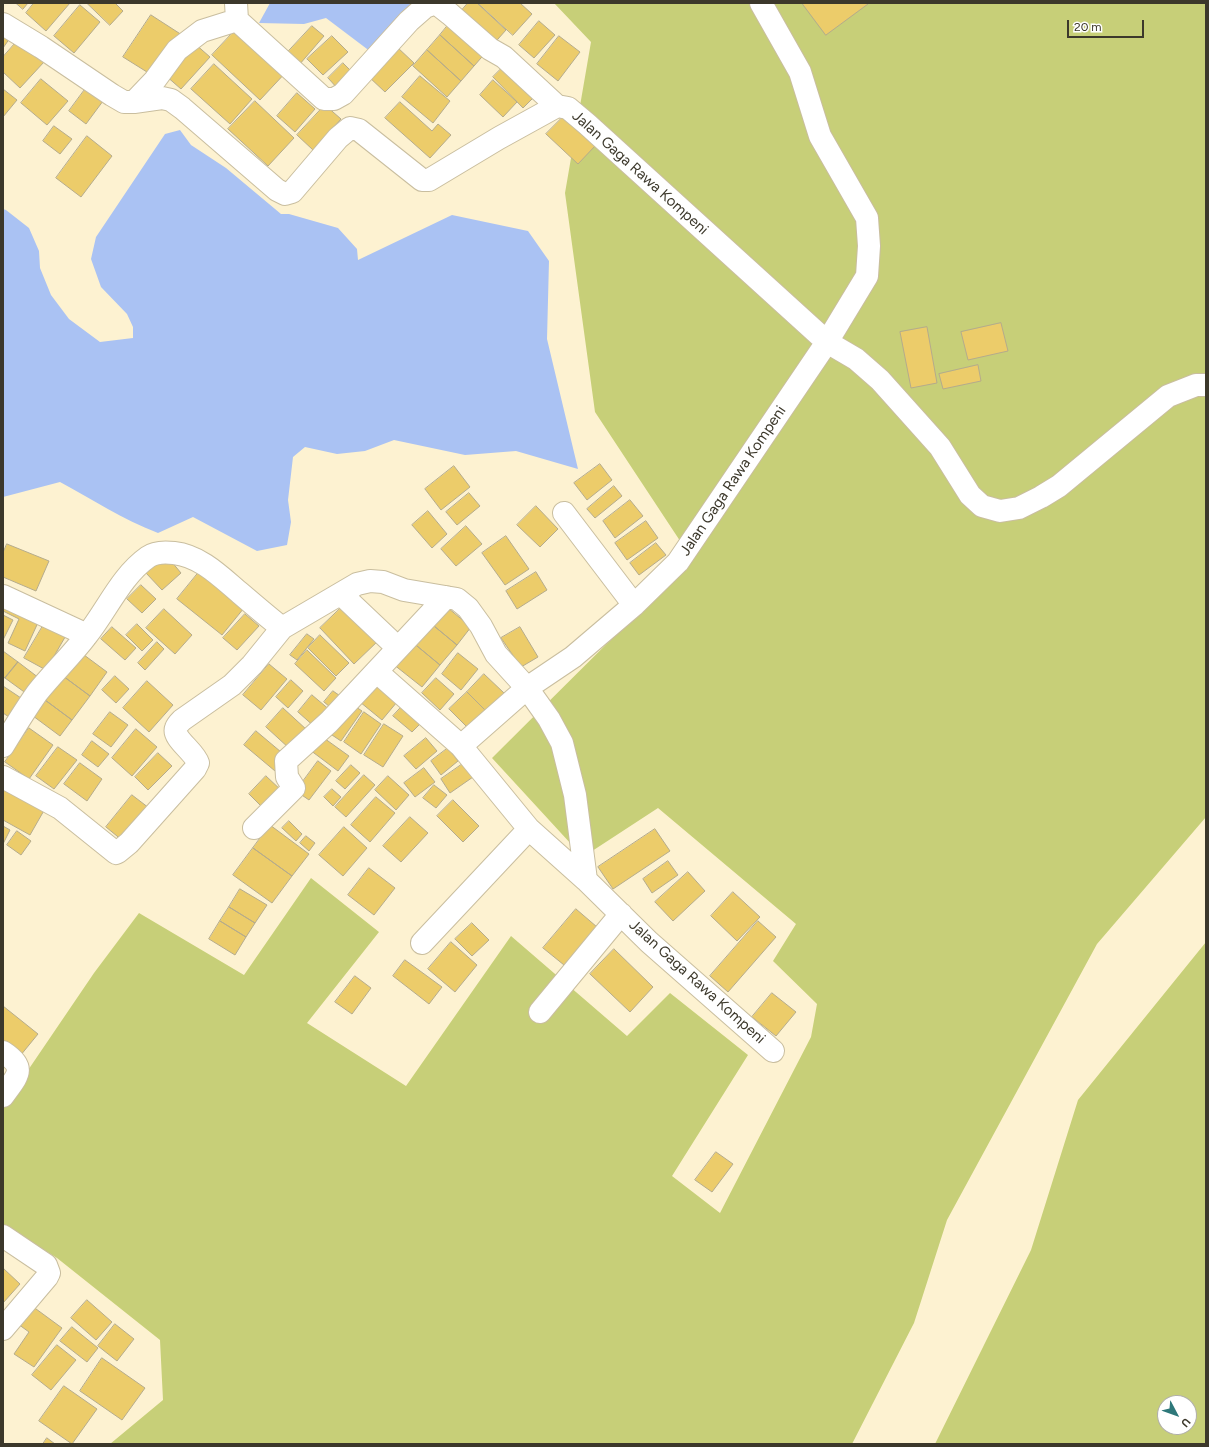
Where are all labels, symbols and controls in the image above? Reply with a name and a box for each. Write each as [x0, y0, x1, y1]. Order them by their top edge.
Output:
scale bar [1069, 12, 1146, 38]
text: 20 m [1074, 20, 1102, 34]
street label: Jalan Gaga Rawa Kompeni [568, 107, 712, 239]
street label: Jalan Gaga Rawa Kompeni [676, 403, 790, 559]
street label: Jalan Gaga Rawa Kompeni [625, 916, 769, 1048]
north arrow [1157, 1395, 1197, 1435]
text: U [1178, 1415, 1193, 1430]

